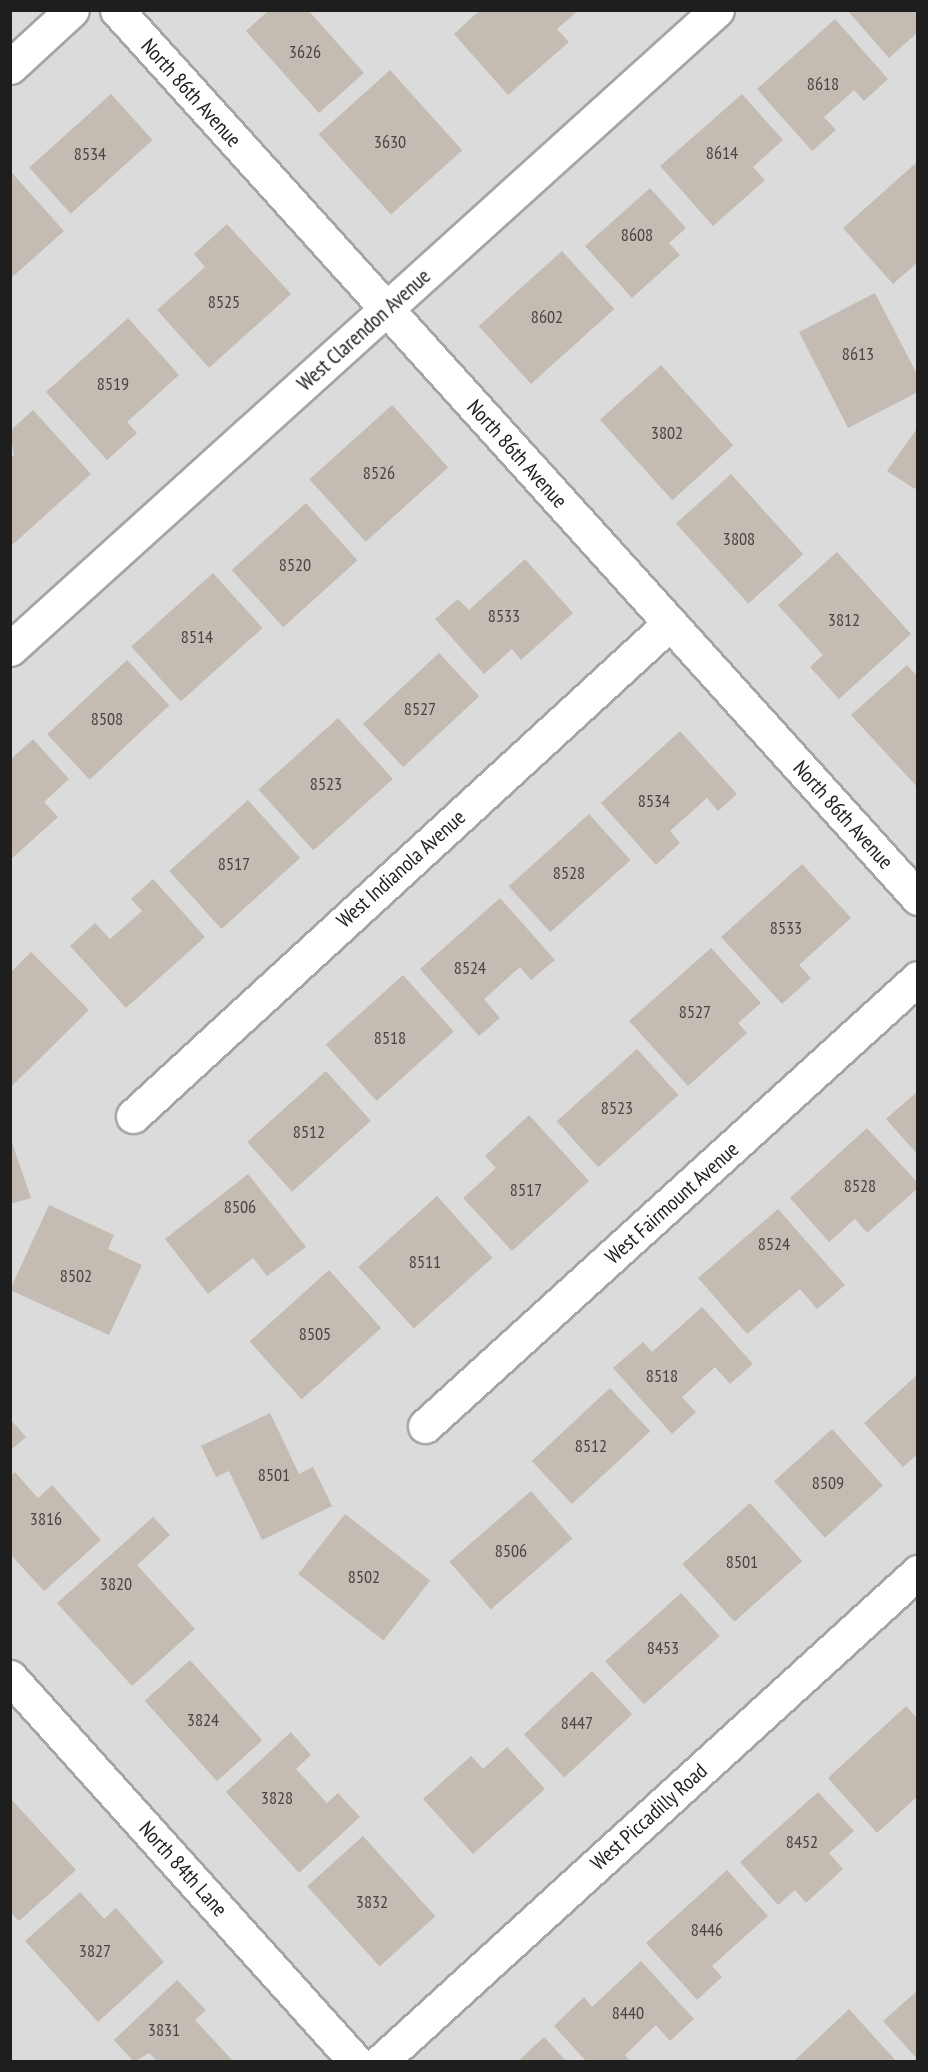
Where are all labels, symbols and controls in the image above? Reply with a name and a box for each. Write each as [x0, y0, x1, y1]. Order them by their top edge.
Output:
street label: North 86th Avenue [136, 33, 246, 153]
house number: 3626 [289, 41, 321, 63]
house number: 8618 [807, 73, 839, 95]
house number: 3630 [374, 131, 406, 153]
house number: 8614 [706, 142, 738, 164]
house number: 8534 [74, 143, 106, 165]
house number: 8608 [621, 224, 653, 246]
street label: West Clarendon Avenue [292, 263, 436, 397]
house number: 8525 [208, 291, 240, 313]
house number: 8602 [531, 306, 563, 328]
house number: 8613 [842, 343, 874, 365]
house number: 8519 [97, 373, 129, 395]
street label: North 86th Avenue [462, 394, 572, 514]
house number: 3802 [651, 422, 683, 444]
house number: 8526 [363, 462, 395, 484]
house number: 3808 [723, 528, 755, 550]
house number: 8520 [279, 554, 311, 576]
house number: 8533 [488, 605, 520, 627]
house number: 3812 [828, 609, 860, 631]
house number: 8514 [181, 626, 213, 648]
house number: 8527 [404, 698, 436, 720]
house number: 8508 [91, 708, 123, 730]
street label: North 86th Avenue [788, 755, 898, 875]
house number: 8523 [310, 773, 342, 795]
house number: 8534 [638, 790, 670, 812]
street label: West Indianola Avenue [331, 805, 471, 933]
house number: 8517 [218, 853, 250, 875]
house number: 8528 [553, 862, 585, 884]
house number: 8533 [770, 917, 802, 939]
house number: 8524 [454, 957, 486, 979]
house number: 8527 [679, 1001, 711, 1023]
house number: 8518 [374, 1027, 406, 1049]
house number: 8523 [601, 1097, 633, 1119]
house number: 8512 [293, 1121, 325, 1143]
street label: West Fairmount Avenue [600, 1136, 744, 1270]
house number: 8528 [844, 1175, 876, 1197]
house number: 8517 [510, 1179, 542, 1201]
house number: 8506 [224, 1196, 256, 1218]
house number: 8524 [758, 1233, 790, 1255]
house number: 8511 [409, 1251, 441, 1273]
house number: 8502 [60, 1265, 92, 1287]
house number: 8505 [299, 1323, 331, 1345]
house number: 8518 [646, 1365, 678, 1387]
house number: 8512 [575, 1435, 607, 1457]
house number: 8501 [258, 1464, 290, 1486]
house number: 8509 [812, 1472, 844, 1494]
house number: 3816 [30, 1508, 62, 1530]
house number: 8506 [495, 1540, 527, 1562]
house number: 8501 [726, 1551, 758, 1573]
house number: 8502 [348, 1566, 380, 1588]
house number: 3820 [100, 1573, 132, 1595]
house number: 8453 [647, 1637, 679, 1659]
house number: 3824 [187, 1709, 219, 1731]
house number: 8447 [561, 1712, 593, 1734]
street label: West Piccadilly Road [586, 1758, 712, 1876]
house number: 3828 [261, 1787, 293, 1809]
street label: North 84th Lane [134, 1816, 232, 1922]
house number: 8452 [786, 1831, 818, 1853]
house number: 3832 [356, 1891, 388, 1913]
house number: 8446 [691, 1919, 723, 1941]
house number: 3827 [79, 1940, 111, 1962]
house number: 8440 [612, 2002, 644, 2024]
house number: 3831 [148, 2019, 180, 2041]

